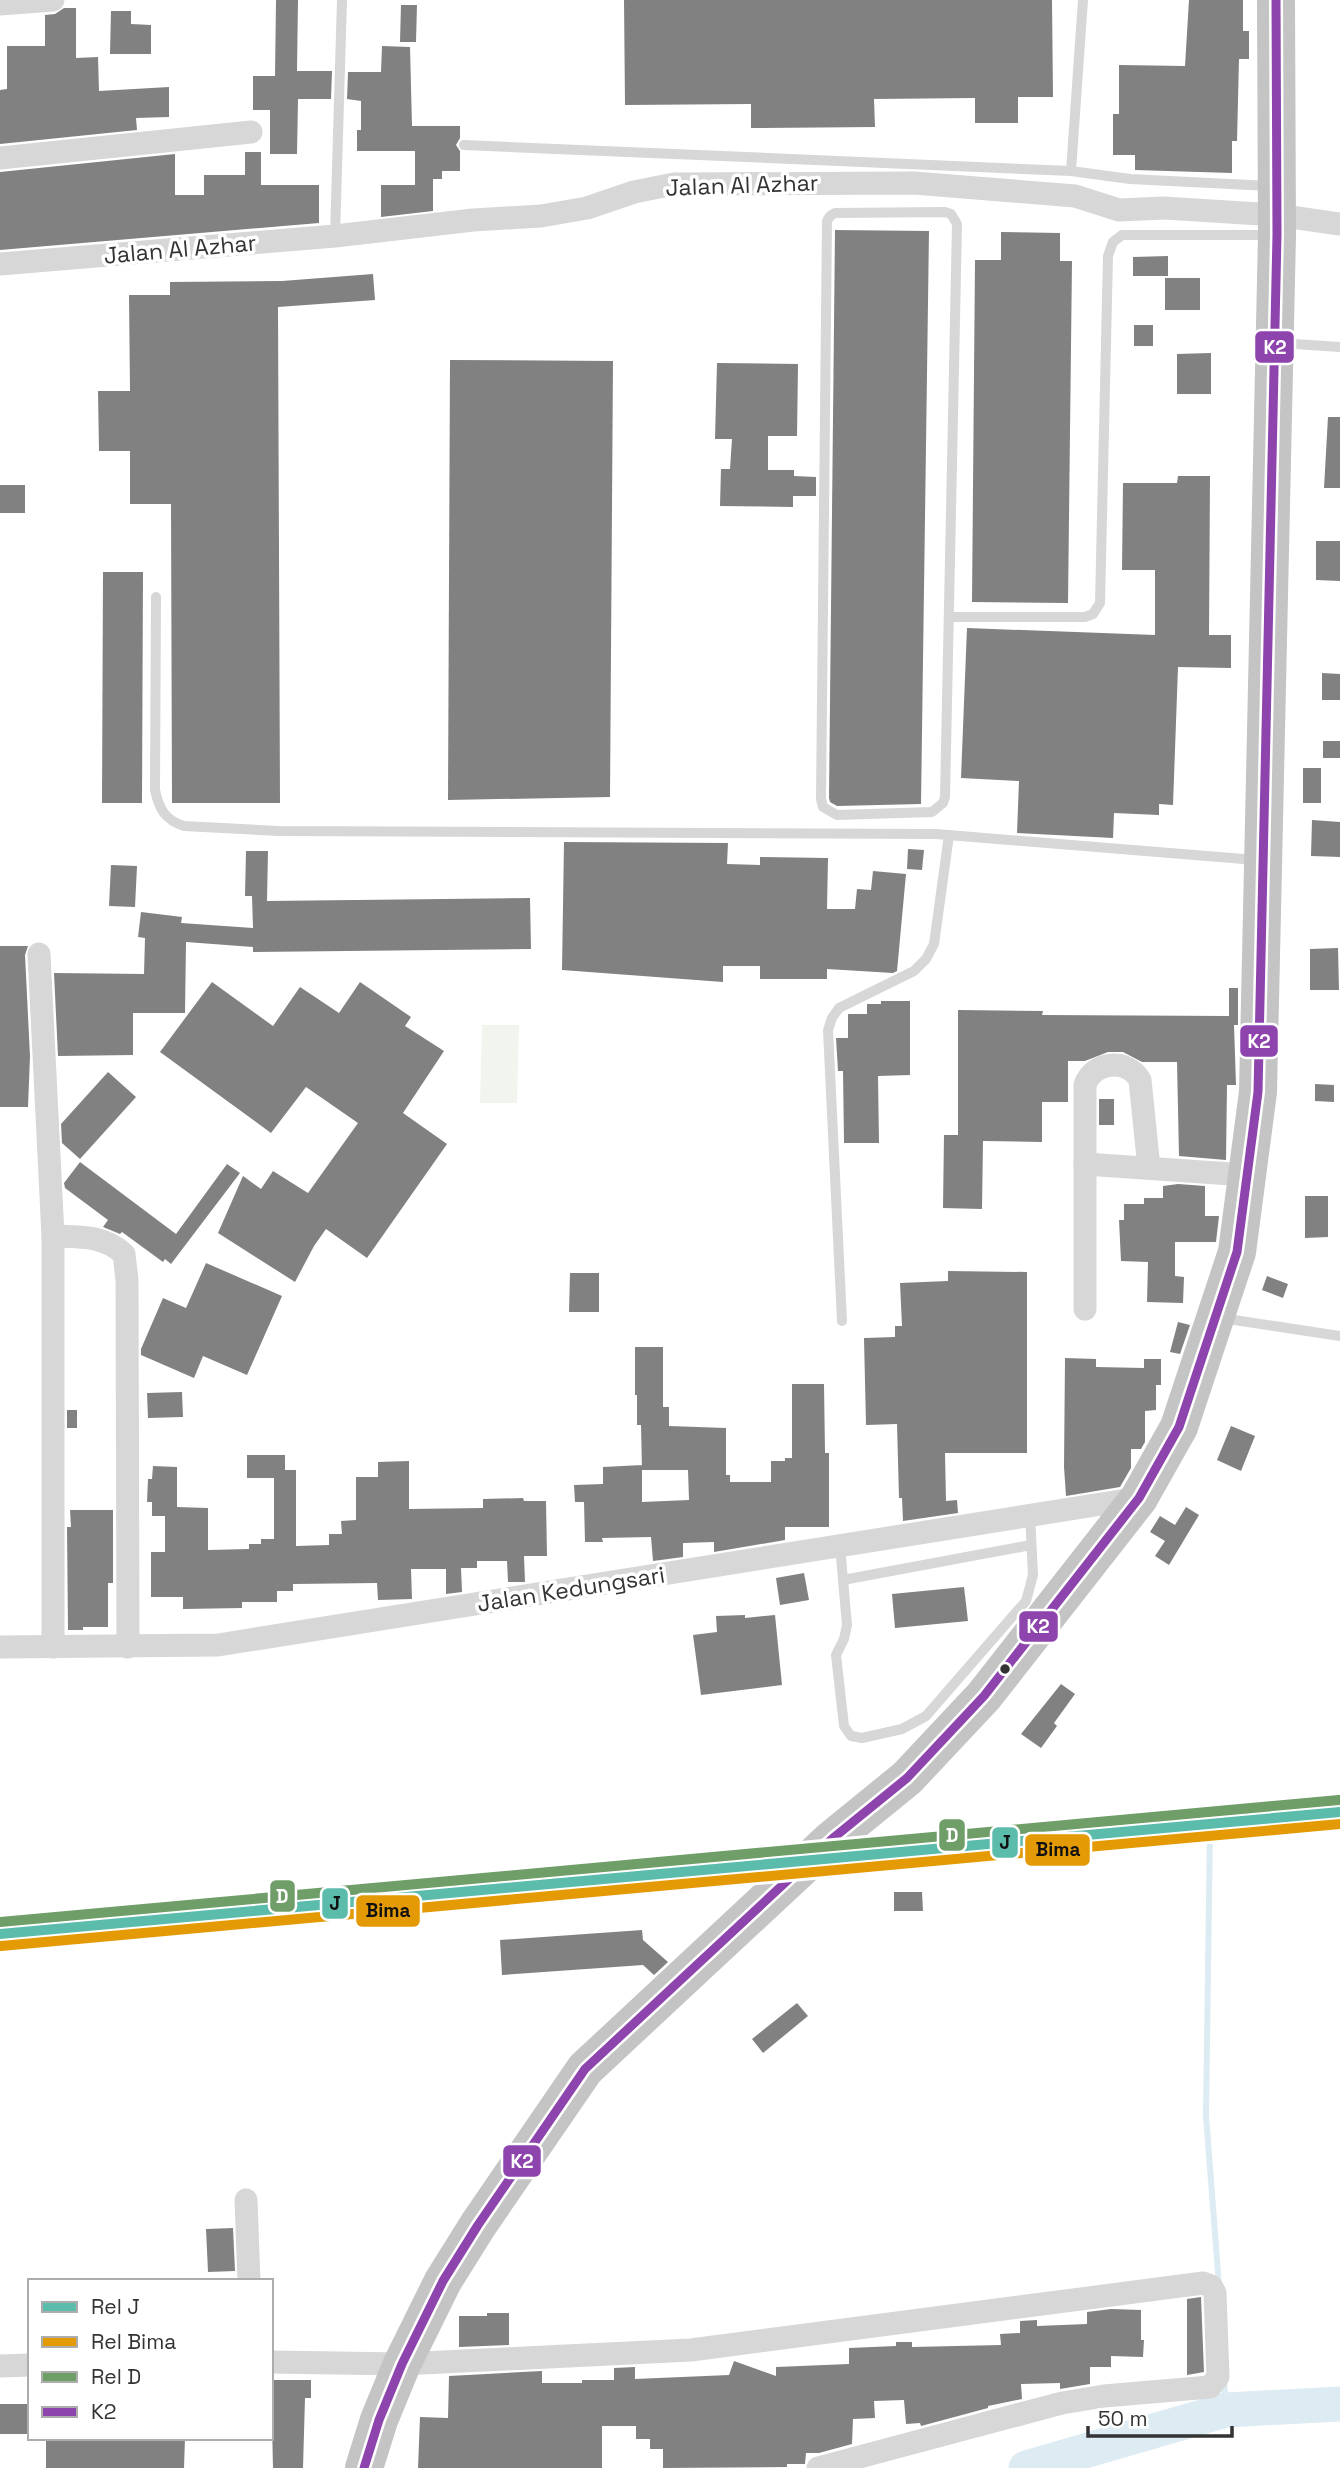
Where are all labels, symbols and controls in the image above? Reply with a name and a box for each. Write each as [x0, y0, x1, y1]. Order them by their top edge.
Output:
street label: Jalan Al Azhar [665, 167, 819, 203]
street label: Jalan Al Azhar [102, 227, 258, 271]
line badge: K2 [1254, 330, 1295, 364]
text: K2 [1263, 335, 1287, 360]
line badge: K2 [1239, 1024, 1279, 1058]
text: K2 [1247, 1029, 1271, 1054]
street label: Jalan Kedungsari [475, 1559, 667, 1619]
line badge: K2 [1018, 1610, 1059, 1643]
text: K2 [1026, 1614, 1050, 1639]
unlabelled marker [998, 1662, 1012, 1676]
line badge: D [938, 1818, 966, 1852]
text: D [946, 1823, 958, 1848]
line badge: J [991, 1826, 1019, 1859]
text: J [999, 1830, 1011, 1855]
line badge: Bima [1024, 1833, 1091, 1867]
text: Bima [1036, 1837, 1080, 1862]
line badge: D [269, 1879, 296, 1913]
text: D [276, 1884, 288, 1909]
line badge: J [321, 1887, 349, 1920]
text: J [329, 1891, 341, 1916]
line badge: Bima [355, 1894, 421, 1928]
text: Bima [366, 1898, 410, 1923]
line badge: K2 [502, 2144, 542, 2178]
text: K2 [510, 2149, 534, 2174]
legend [28, 2279, 273, 2440]
text: Rel J [91, 2293, 140, 2320]
text: Rel Bima [91, 2328, 176, 2355]
text: Rel D [91, 2363, 141, 2390]
scale bar [1088, 2394, 1232, 2438]
text: K2 [91, 2398, 116, 2425]
text: 50 m [1098, 2405, 1148, 2432]

